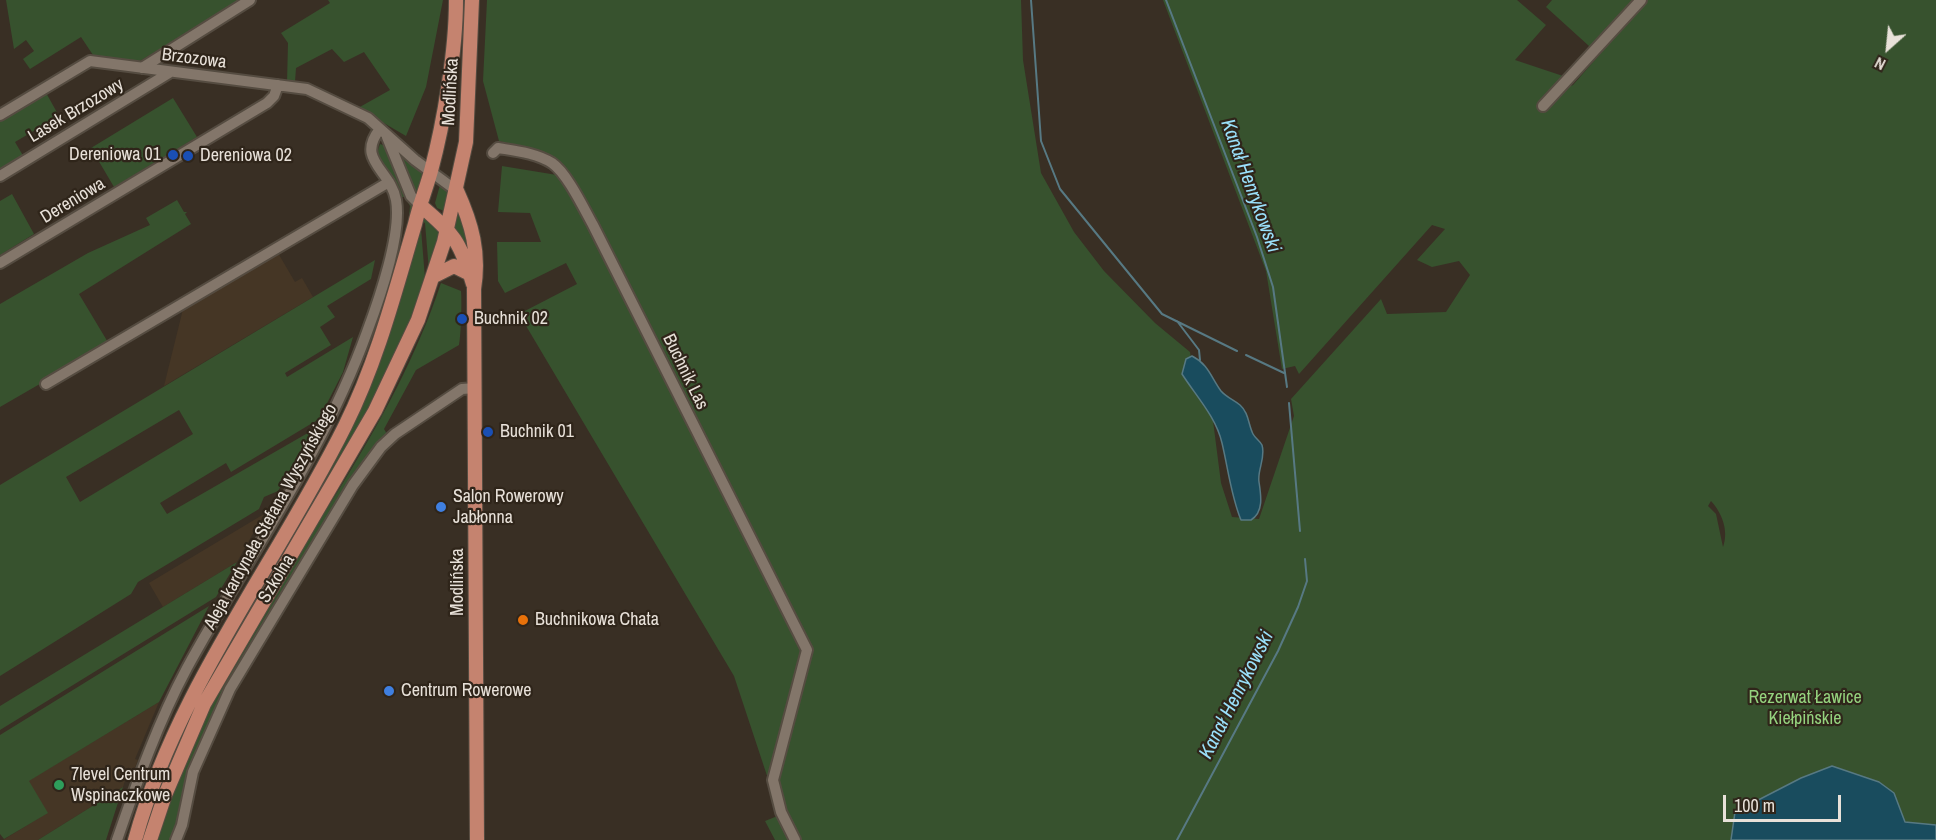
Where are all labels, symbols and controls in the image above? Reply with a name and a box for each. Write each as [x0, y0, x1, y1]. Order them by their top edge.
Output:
north arrow [1858, 18, 1918, 78]
street label: Brzozowa [161, 44, 227, 74]
text: N [1871, 52, 1889, 76]
street label: Modlińska [438, 58, 464, 126]
street label: Lasek Brzozowy [24, 74, 128, 148]
water label: Kanał Henrykowski [1215, 116, 1285, 256]
place label: Dereniowa 01 [69, 144, 161, 166]
place label: Dereniowa 02 [200, 145, 292, 167]
marker: Dereniowa 01 [166, 148, 180, 162]
marker: Dereniowa 02 [181, 149, 195, 163]
street label: Dereniowa [37, 173, 109, 229]
place label: Buchnik 02 [474, 308, 548, 330]
marker: Buchnik 02 [455, 312, 469, 326]
street label: Buchnik Las [657, 331, 713, 413]
street label: Aleja kardynała Stefana Wyszyńskiego [200, 400, 342, 634]
place label: Buchnik 01 [500, 421, 574, 443]
marker: Buchnik 01 [481, 425, 495, 439]
place label: Salon Rowerowy Jabłonna [453, 486, 564, 528]
marker: Salon Rowerowy Jabłonna [434, 500, 448, 514]
street label: Modlińska [447, 548, 469, 616]
street label: Szkolna [254, 551, 300, 607]
place label: Buchnikowa Chata [535, 609, 659, 631]
marker: Buchnikowa Chata [516, 613, 530, 627]
water label: Kanał Henrykowski [1194, 627, 1280, 763]
place label: Centrum Rowerowe [401, 680, 531, 702]
marker: Centrum Rowerowe [382, 684, 396, 698]
park label: Rezerwat Ławice Kiełpińskie [1748, 687, 1862, 730]
place label: 7level Centrum Wspinaczkowe [71, 764, 170, 806]
marker: 7level Centrum Wspinaczkowe [52, 778, 66, 792]
scale bar [1726, 783, 1844, 821]
text: 100 m [1734, 793, 1775, 818]

